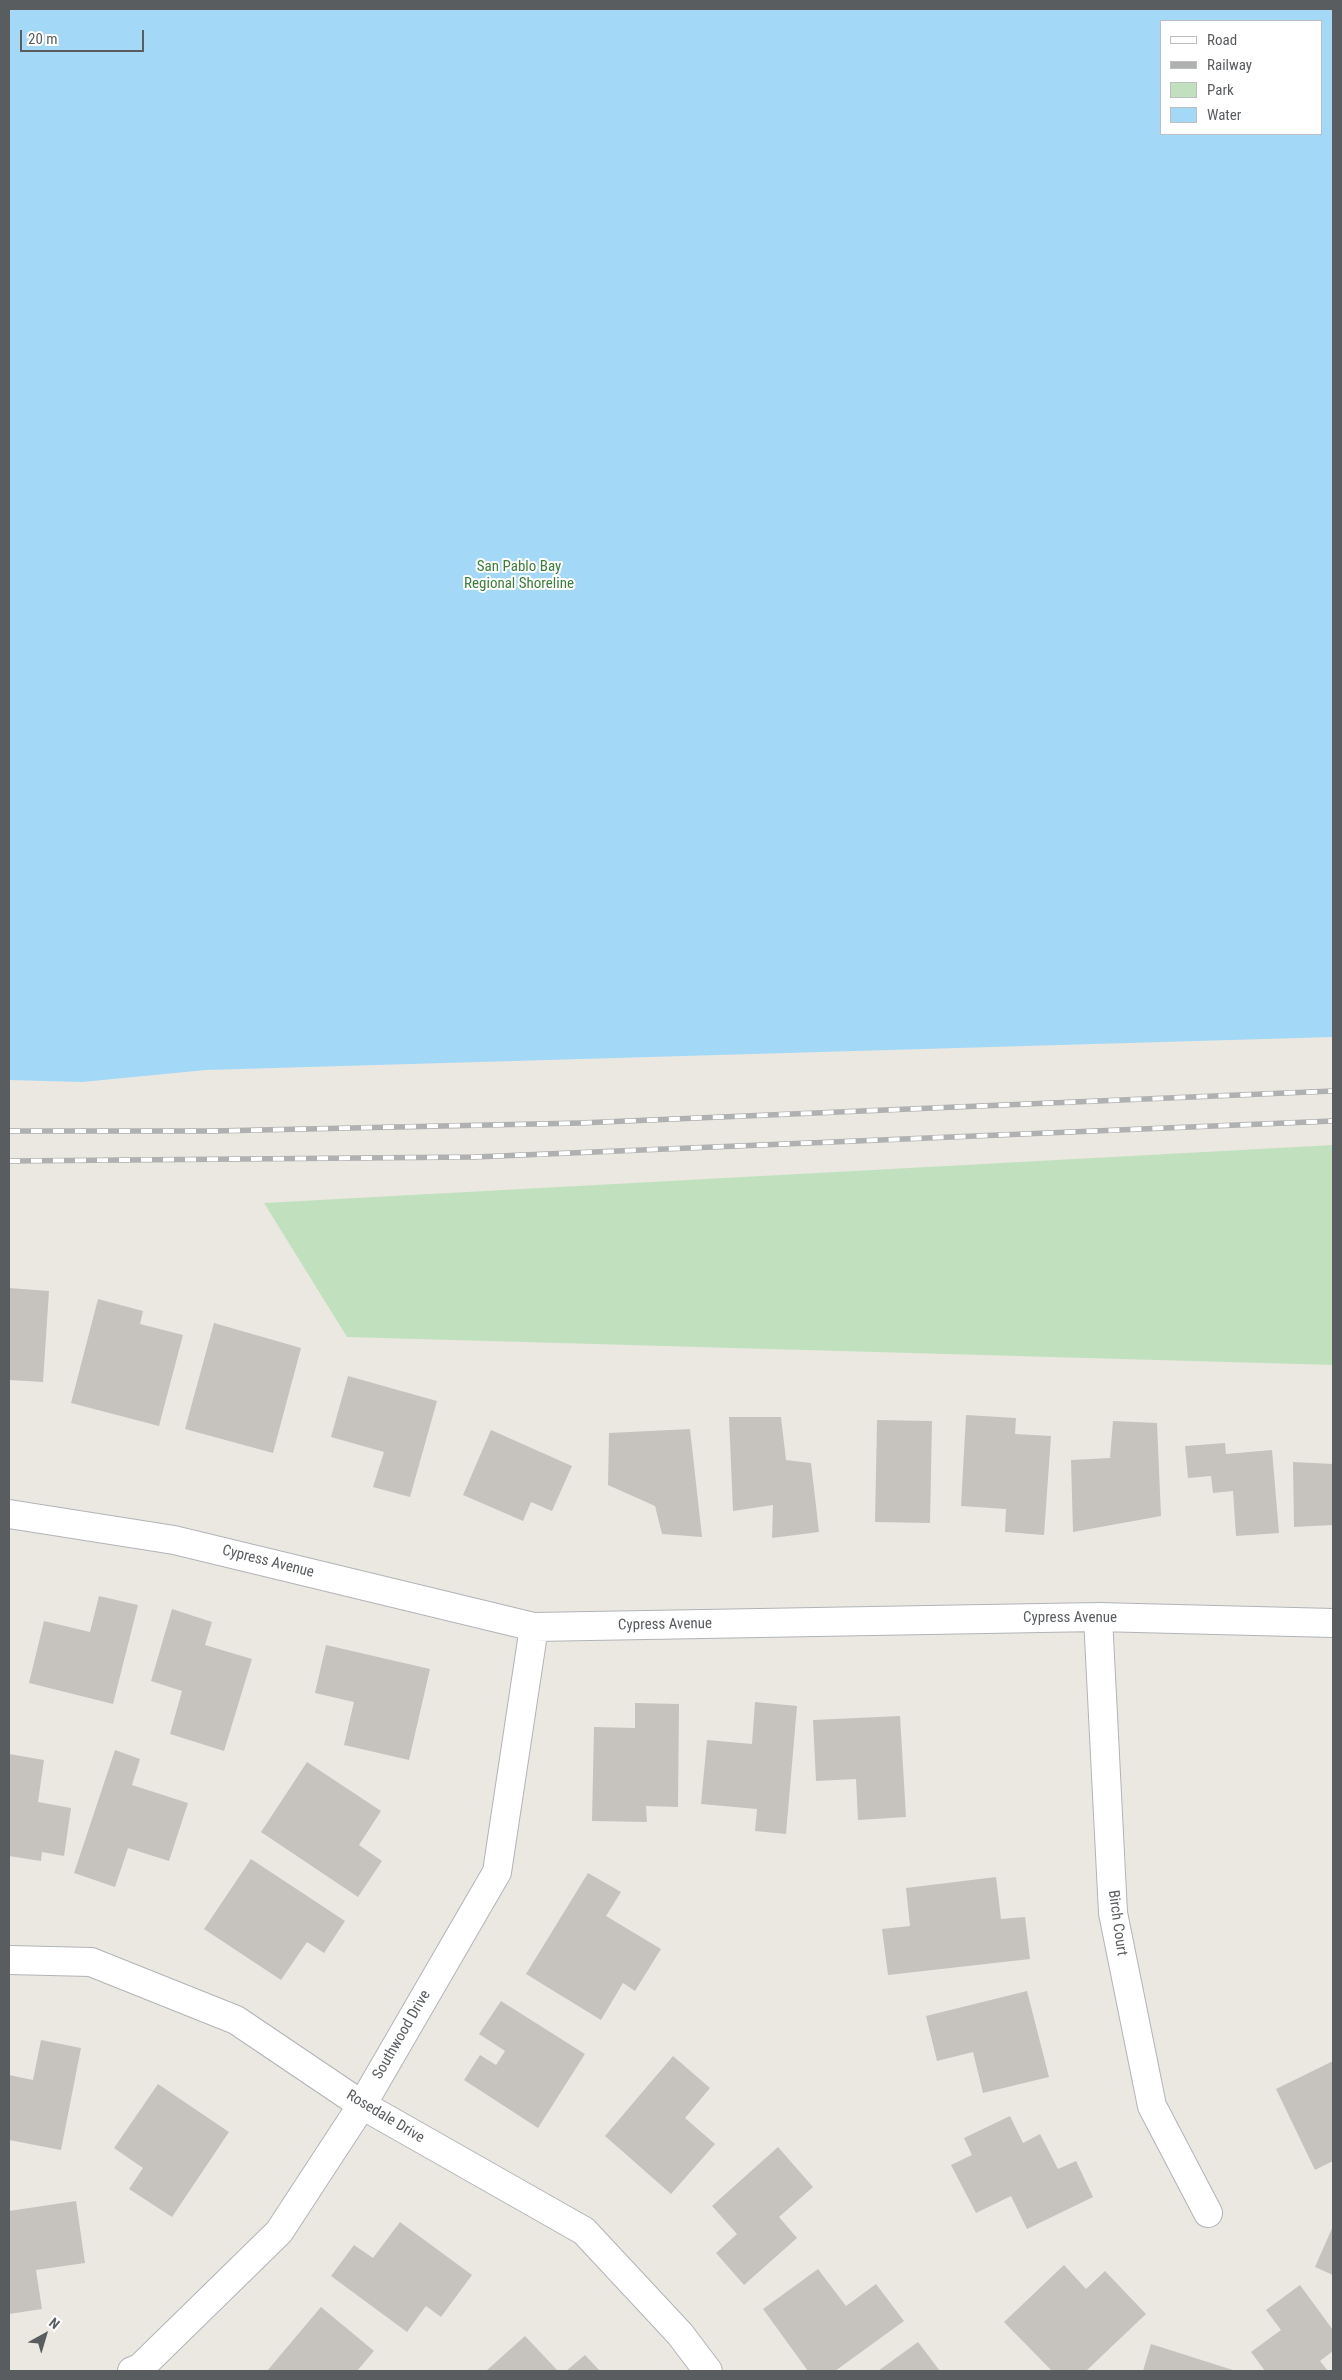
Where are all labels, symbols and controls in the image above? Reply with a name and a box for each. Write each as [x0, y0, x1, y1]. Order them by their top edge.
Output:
scale bar [22, 20, 146, 52]
legend [1160, 20, 1322, 135]
text: 20 m [28, 30, 58, 48]
text: Road [1207, 31, 1237, 49]
text: Railway [1207, 56, 1252, 74]
text: Park [1207, 81, 1234, 99]
text: Water [1207, 106, 1241, 124]
park label: San Pablo Bay Regional Shoreline [464, 558, 574, 593]
street label: Cypress Avenue [220, 1542, 316, 1582]
street label: Cypress Avenue [1023, 1609, 1117, 1627]
street label: Cypress Avenue [618, 1615, 712, 1635]
street label: Birch Court [1103, 1889, 1131, 1957]
street label: Southwood Drive [369, 1987, 435, 2083]
street label: Rosedale Drive [343, 2087, 427, 2147]
north arrow [20, 2310, 70, 2360]
text: N [46, 2314, 63, 2332]

